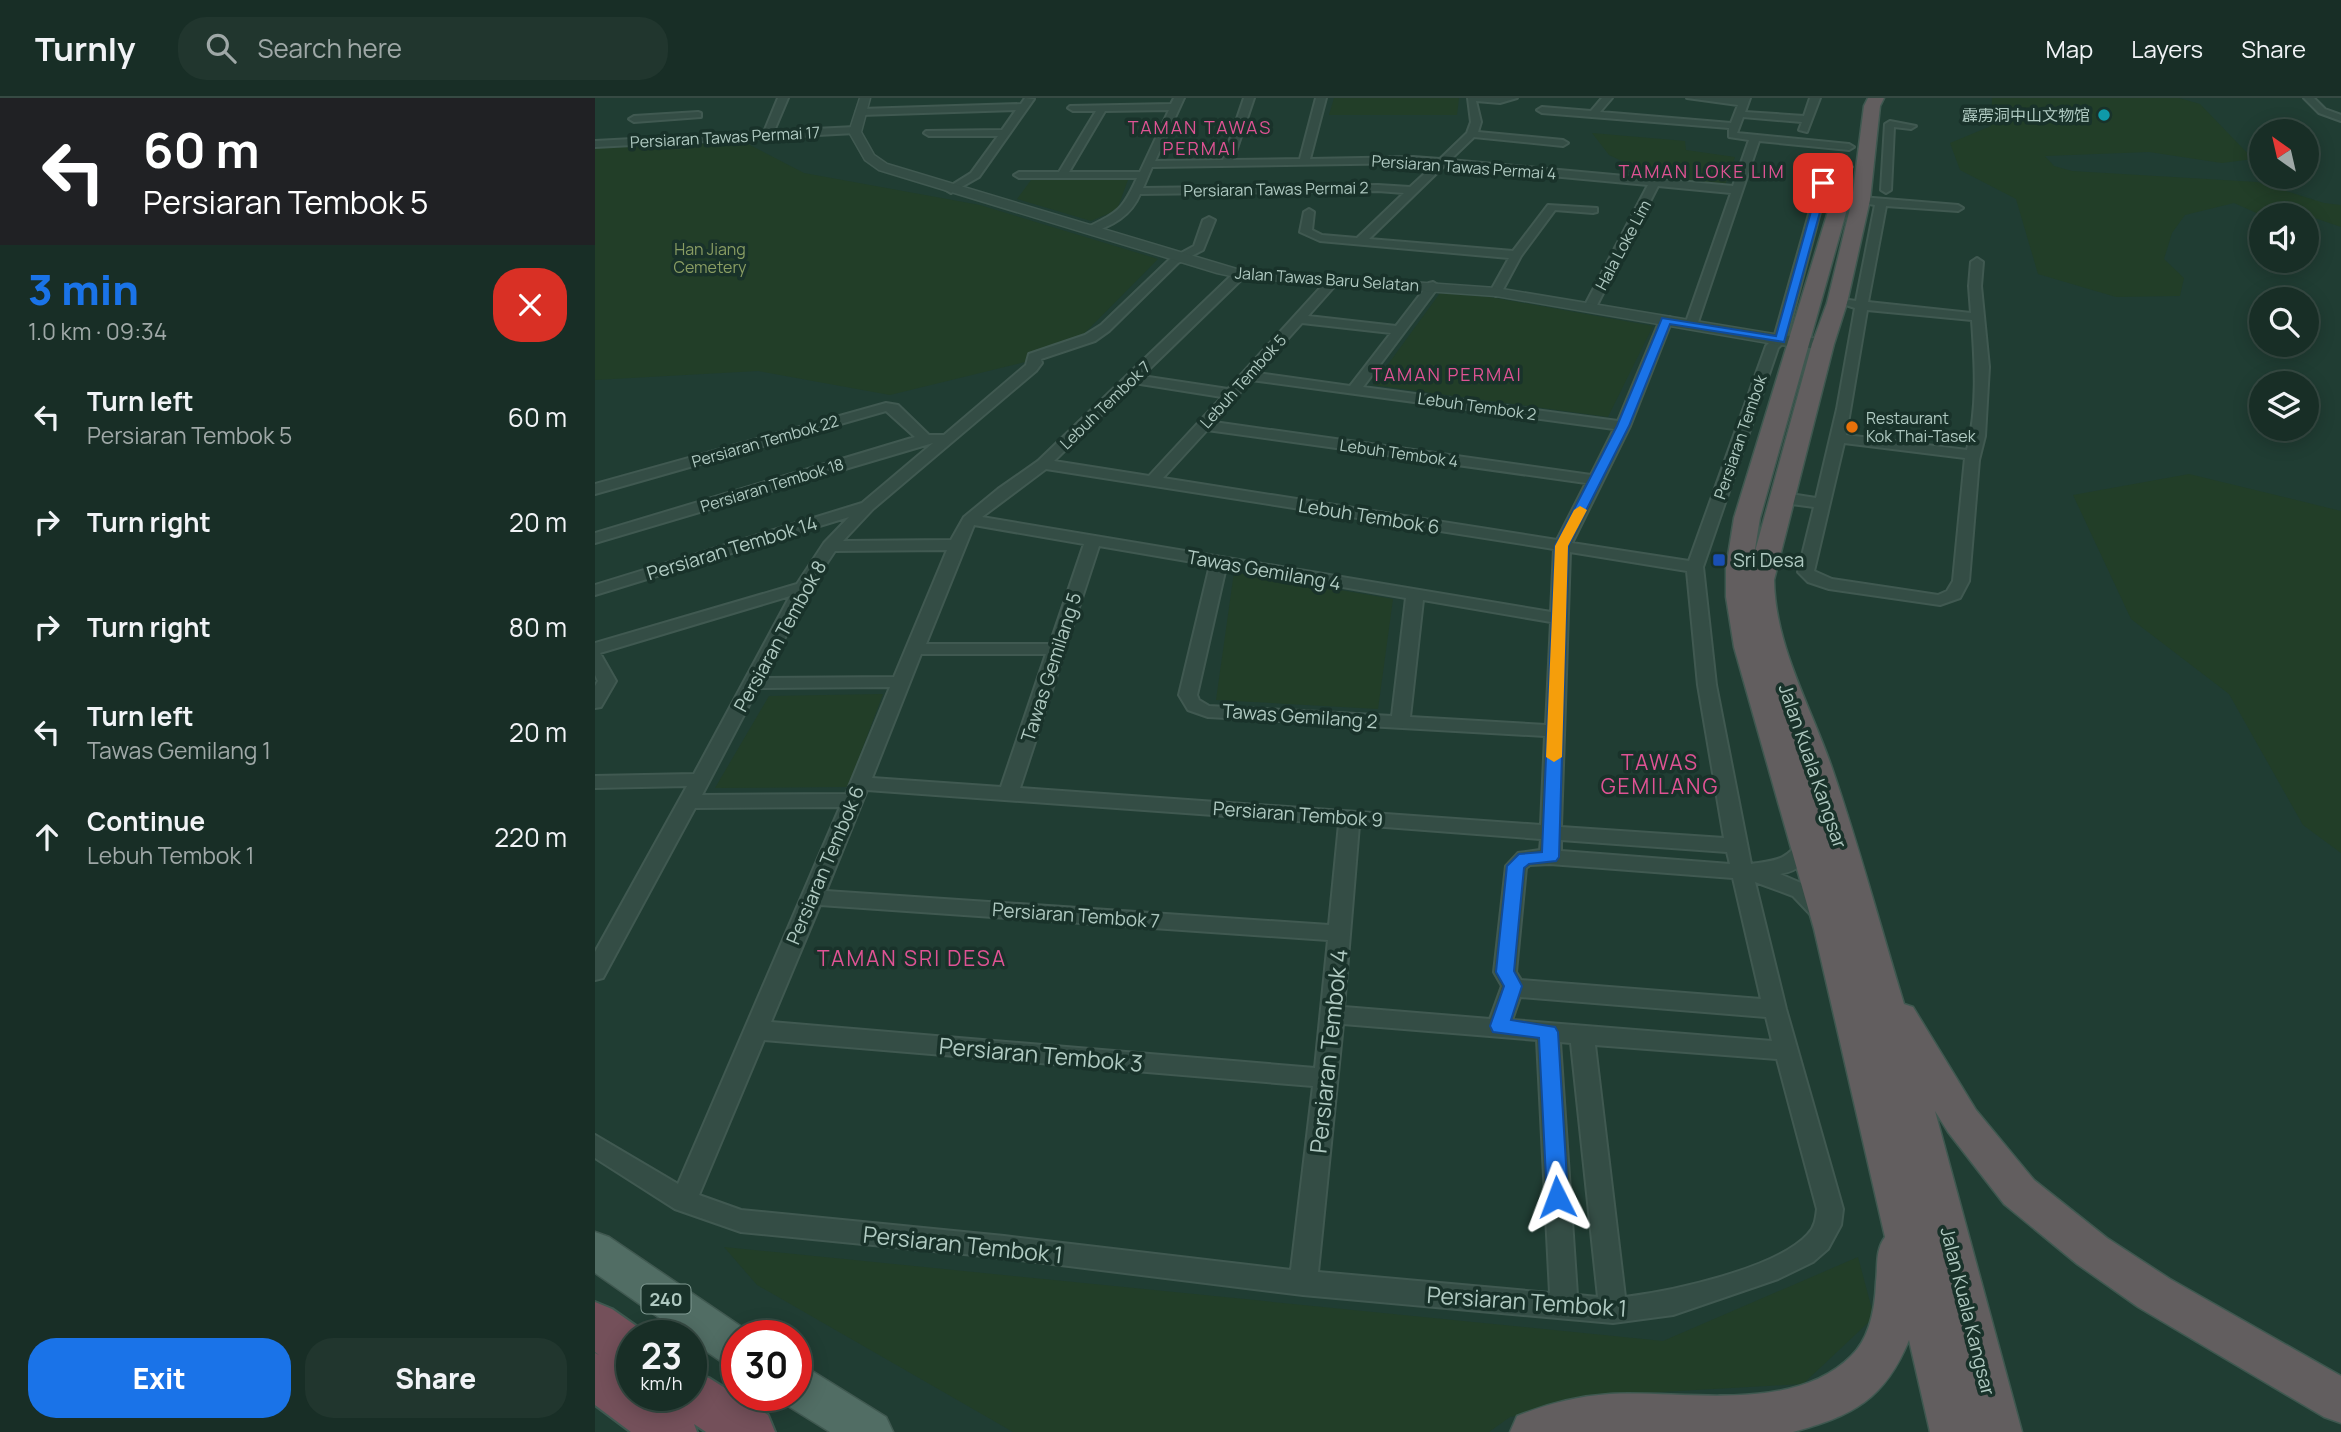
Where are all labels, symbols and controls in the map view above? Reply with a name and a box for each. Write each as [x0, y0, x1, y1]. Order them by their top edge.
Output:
search box [178, 17, 668, 80]
text: Turnly [35, 26, 136, 71]
icon: search [202, 29, 240, 67]
text: Search here [258, 30, 402, 66]
text: Map [2046, 32, 2093, 65]
text: Layers [2131, 32, 2203, 65]
text: Share [2241, 32, 2306, 65]
place label: 霹雳洞中山文物馆 [1962, 104, 2090, 126]
marker: 霹雳洞中山文物馆 [2096, 107, 2112, 123]
district label: TAMAN TAWAS PERMAI [1128, 115, 1272, 160]
text: 60 m [143, 116, 260, 183]
north arrow [2249, 119, 2319, 189]
map controls [2249, 119, 2319, 441]
street label: Persiaran Tawas Permai 17 [629, 121, 821, 153]
icon: left [28, 126, 119, 217]
street label: Persiaran Tawas Permai 4 [1371, 150, 1557, 184]
pin [1793, 153, 1853, 213]
district label: TAMAN LOKE LIM [1618, 159, 1786, 183]
icon: arrive [1804, 164, 1842, 202]
street label: Persiaran Tawas Permai 2 [1183, 176, 1369, 202]
text: Persiaran Tembok 5 [143, 180, 428, 224]
street label: Hala Loke Lim [1590, 196, 1656, 294]
button: sound [2249, 203, 2319, 273]
park label: Han Jiang Cemetery [674, 238, 747, 278]
text: 3 min [28, 260, 139, 318]
street label: Jalan Tawas Baru Selatan [1234, 262, 1420, 296]
button: close [493, 268, 567, 342]
button: search [2249, 287, 2319, 357]
text: 1.0 km · 09:34 [28, 315, 167, 347]
street label: Lebuh Tembok 5 [1195, 329, 1291, 433]
street label: Lebuh Tembok 7 [1055, 356, 1155, 454]
district label: TAMAN PERMAI [1371, 362, 1523, 386]
street label: Persiaran Tembok [1708, 371, 1772, 502]
button: layers [2249, 371, 2319, 441]
text: Turn left [87, 383, 194, 419]
street label: Lebuh Tembok 2 [1416, 387, 1538, 425]
icon: left [28, 398, 66, 436]
text: 60 m [508, 399, 567, 435]
place label: Restaurant Kok Thai-Tasek [1866, 407, 1977, 447]
street label: Persiaran Tembok 22 [689, 410, 841, 472]
text: Persiaran Tembok 5 [87, 419, 292, 451]
marker: Restaurant Kok Thai-Tasek [1844, 419, 1860, 435]
street label: Lebuh Tembok 4 [1338, 434, 1460, 472]
street label: Persiaran Tembok 18 [698, 453, 846, 517]
street label: Lebuh Tembok 6 [1297, 492, 1441, 540]
icon: right [28, 503, 66, 541]
text: Turn right [87, 504, 211, 540]
text: 20 m [509, 504, 567, 540]
street label: Persiaran Tembok 14 [643, 510, 821, 586]
street label: Tawas Gemilang 4 [1185, 544, 1343, 596]
place label: Sri Desa [1733, 547, 1804, 573]
marker: Sri Desa [1711, 552, 1727, 568]
street label: Persiaran Tembok 8 [728, 556, 832, 716]
street label: Tawas Gemilang 5 [1015, 589, 1087, 745]
icon: right [28, 608, 66, 646]
text: Turn right [87, 609, 211, 645]
text: 80 m [509, 609, 567, 645]
street label: Jalan Kuala Kangsar [1773, 680, 1853, 852]
text: Turn left [87, 698, 194, 734]
street label: Tawas Gemilang 2 [1222, 698, 1378, 734]
icon: left [28, 713, 66, 751]
text: 20 m [509, 714, 567, 750]
text: Tawas Gemilang 1 [87, 734, 271, 766]
district label: TAWAS GEMILANG [1601, 748, 1719, 800]
street label: Persiaran Tembok 6 [780, 782, 870, 948]
street label: Persiaran Tembok 9 [1212, 795, 1384, 833]
text: Continue [87, 803, 205, 839]
icon: ahead [28, 818, 66, 856]
text: 220 m [494, 819, 567, 855]
text: Lebuh Tembok 1 [87, 839, 254, 871]
street label: Persiaran Tembok 7 [991, 896, 1161, 934]
district label: TAMAN SRI DESA [817, 944, 1007, 972]
street label: Persiaran Tembok 4 [1301, 947, 1355, 1155]
street label: Persiaran Tembok 3 [938, 1029, 1144, 1079]
position arrow [1520, 1160, 1594, 1234]
street label: Persiaran Tembok 1 [861, 1218, 1065, 1270]
street label: Jalan Kuala Kangsar [1935, 1224, 2002, 1398]
street label: Persiaran Tembok 1 [1426, 1278, 1628, 1324]
road number: 240 [641, 1284, 691, 1314]
speed limit sign: 30 [721, 1320, 812, 1411]
text: 23 [641, 1332, 682, 1380]
button: Exit [28, 1338, 291, 1418]
button: Share [305, 1338, 567, 1418]
text: km/h [641, 1371, 682, 1395]

